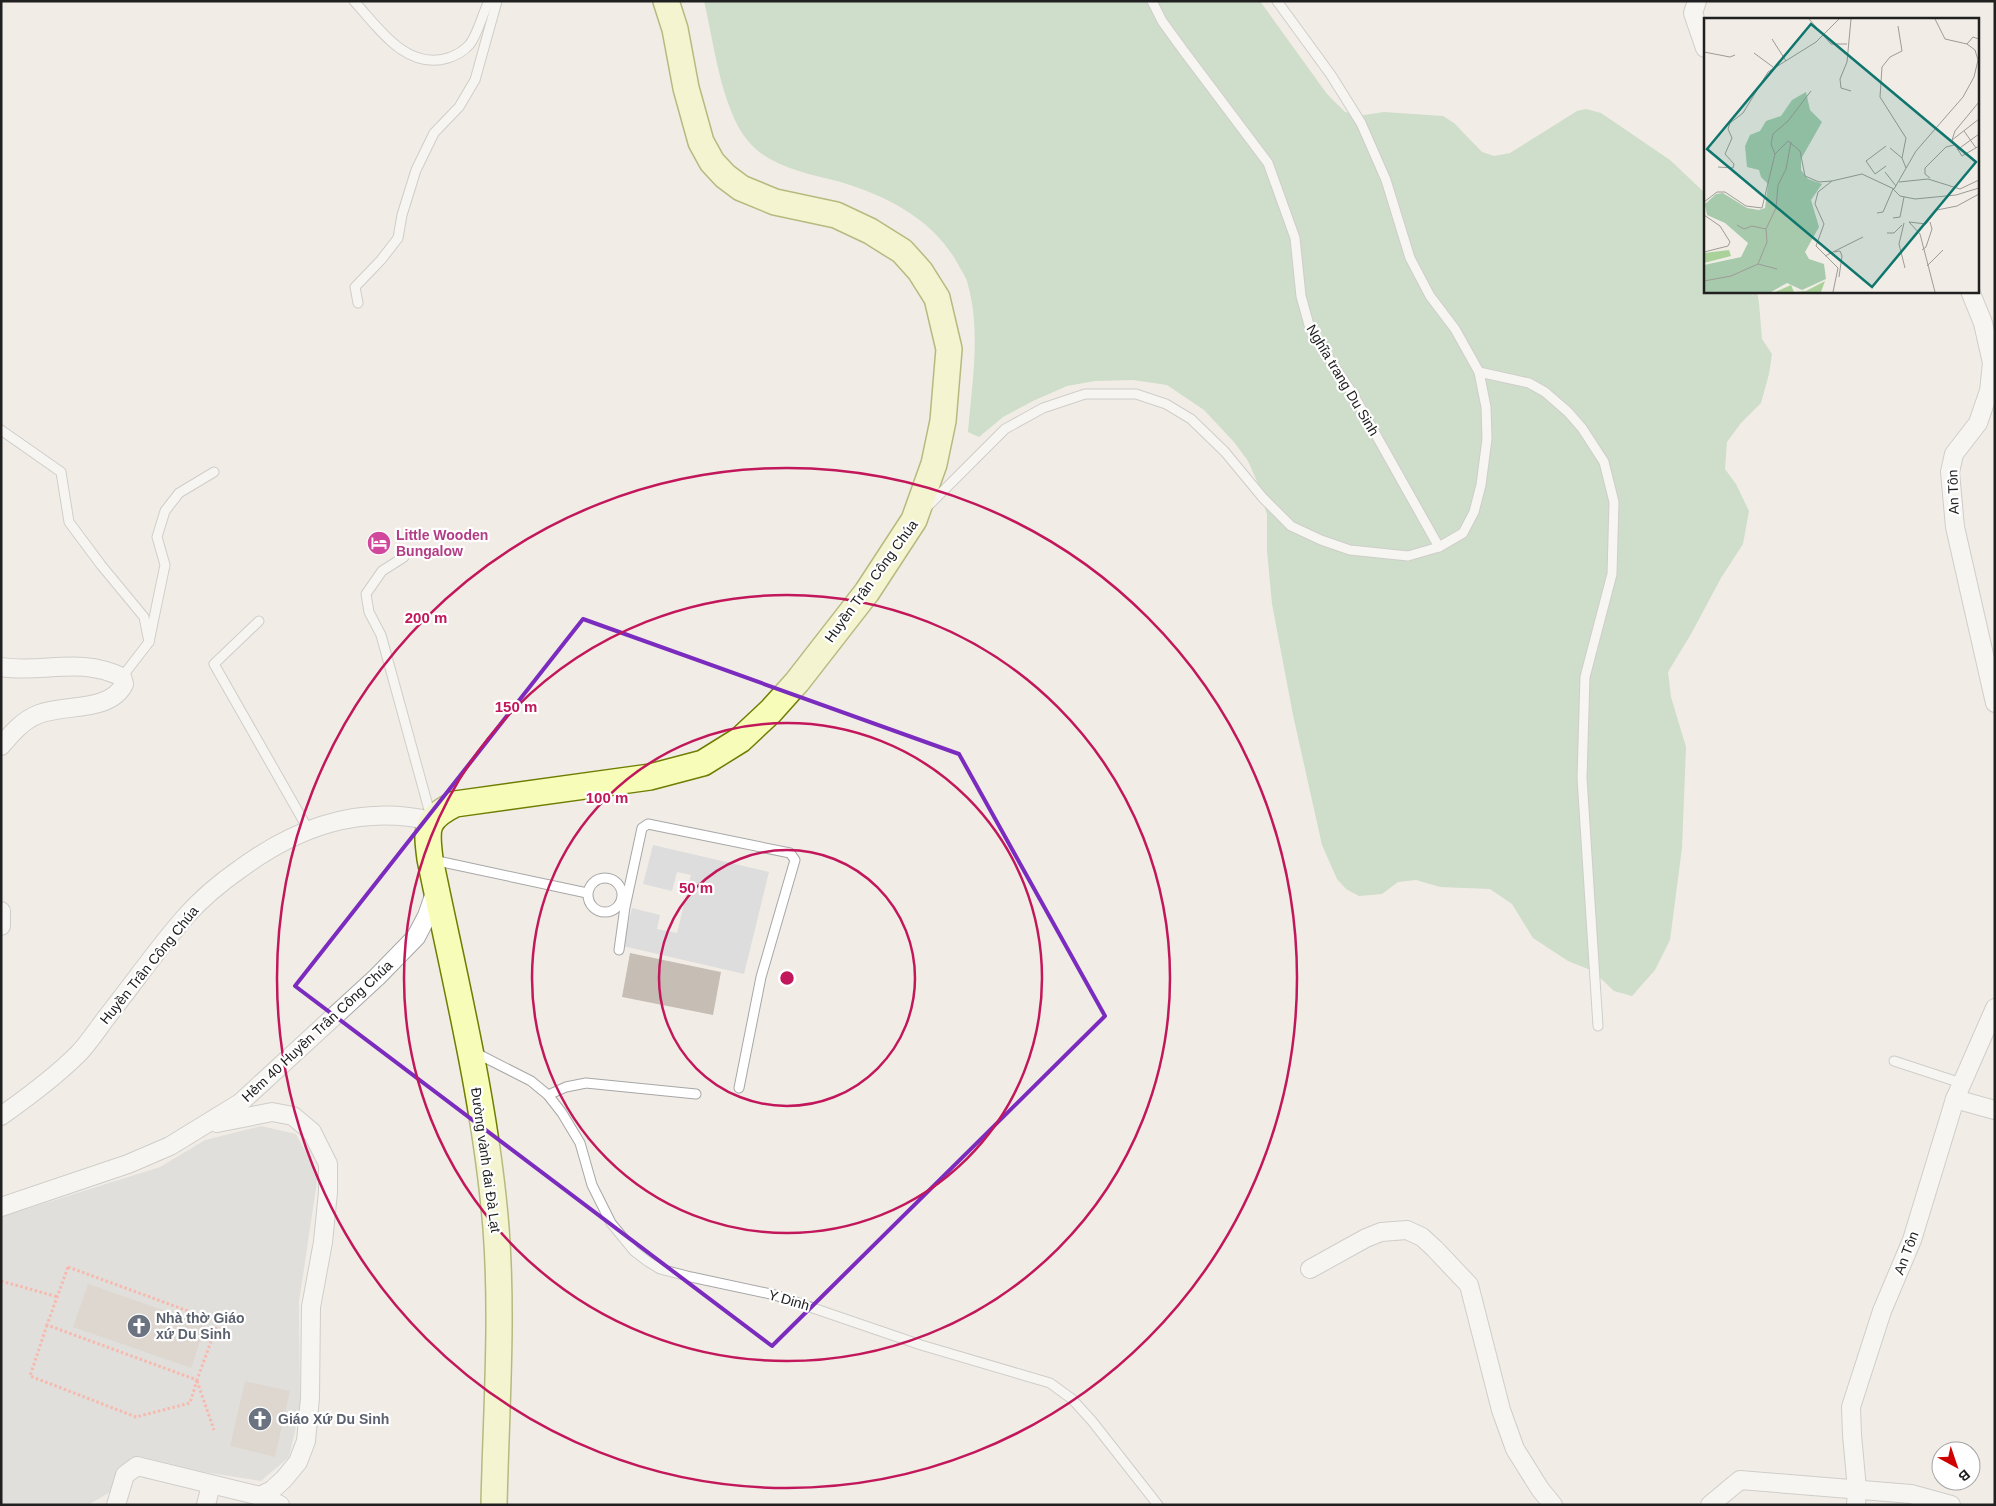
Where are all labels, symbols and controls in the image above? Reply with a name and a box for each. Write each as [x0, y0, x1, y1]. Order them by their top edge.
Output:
inset map [1704, 18, 1978, 292]
street label: Nghĩa trang Du Sinh [1303, 322, 1383, 438]
street label: An Tôn [1944, 469, 1962, 515]
street label: Huyền Trân Công Chúa [821, 517, 921, 645]
place label: Little Wooden Bungalow [396, 527, 488, 559]
hotel icon: Little Wooden Bungalow [366, 530, 392, 556]
text: 200 m [405, 609, 447, 626]
text: 150 m [495, 698, 537, 715]
text: 100 m [586, 789, 628, 806]
text: 50 m [679, 879, 713, 896]
street label: Huyền Trân Công Chúa [96, 903, 202, 1027]
street label: Hẻm 40 Huyền Trân Công Chúa [238, 957, 396, 1105]
centre of rings [778, 969, 796, 987]
street label: Đường vành đai Đà Lạt [468, 1086, 504, 1234]
street label: An Tôn [1890, 1229, 1922, 1277]
street label: Y Dinh [767, 1287, 811, 1313]
place label: Nhà thờ Giáo xứ Du Sinh [156, 1310, 245, 1342]
church icon: Nhà thờ Giáo xứ Du Sinh [126, 1313, 152, 1339]
church icon: Giáo Xứ Du Sinh [247, 1406, 273, 1432]
place label: Giáo Xứ Du Sinh [278, 1411, 389, 1427]
north arrow [1931, 1441, 1981, 1491]
text: B [1955, 1467, 1973, 1485]

